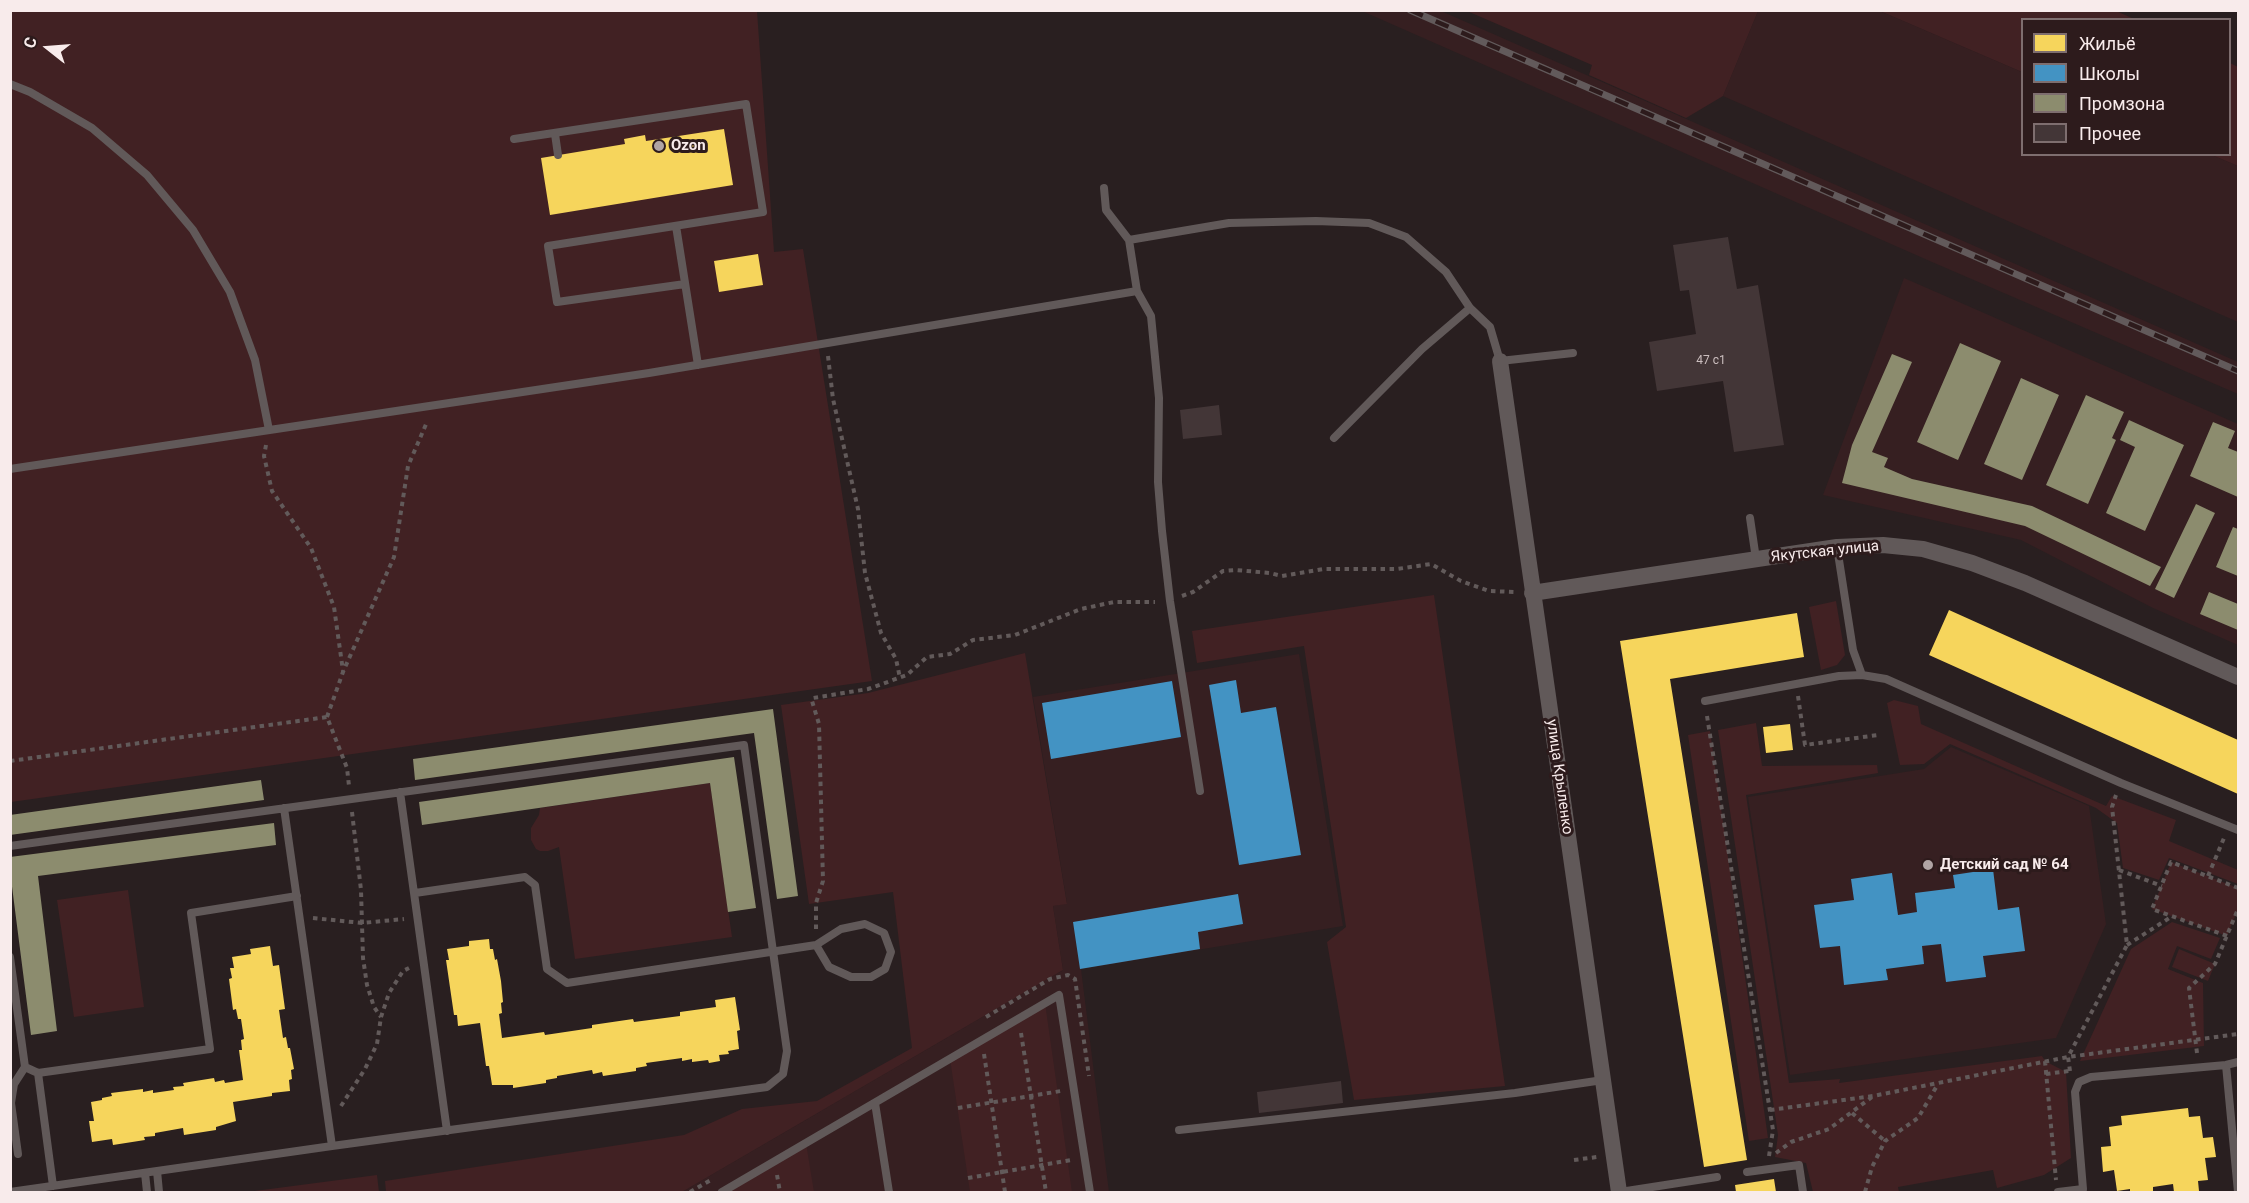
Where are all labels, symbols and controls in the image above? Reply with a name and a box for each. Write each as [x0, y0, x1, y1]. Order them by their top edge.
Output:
north arrow [18, 18, 78, 78]
legend [2021, 18, 2231, 156]
text: Жильё [2079, 33, 2135, 54]
text: С [20, 35, 41, 50]
text: Школы [2079, 63, 2140, 84]
text: Промзона [2079, 93, 2165, 114]
text: Прочее [2079, 123, 2141, 144]
place label: Ozon [671, 137, 706, 155]
marker: Ozon [652, 139, 666, 153]
house number: 47 с1 [1696, 354, 1726, 368]
street label: Якутская улица [1770, 537, 1880, 567]
street label: улица Крыленко [1542, 718, 1576, 836]
place label: Детский сад № 64 [1940, 856, 2068, 874]
marker: Детский сад № 64 [1921, 858, 1935, 872]

